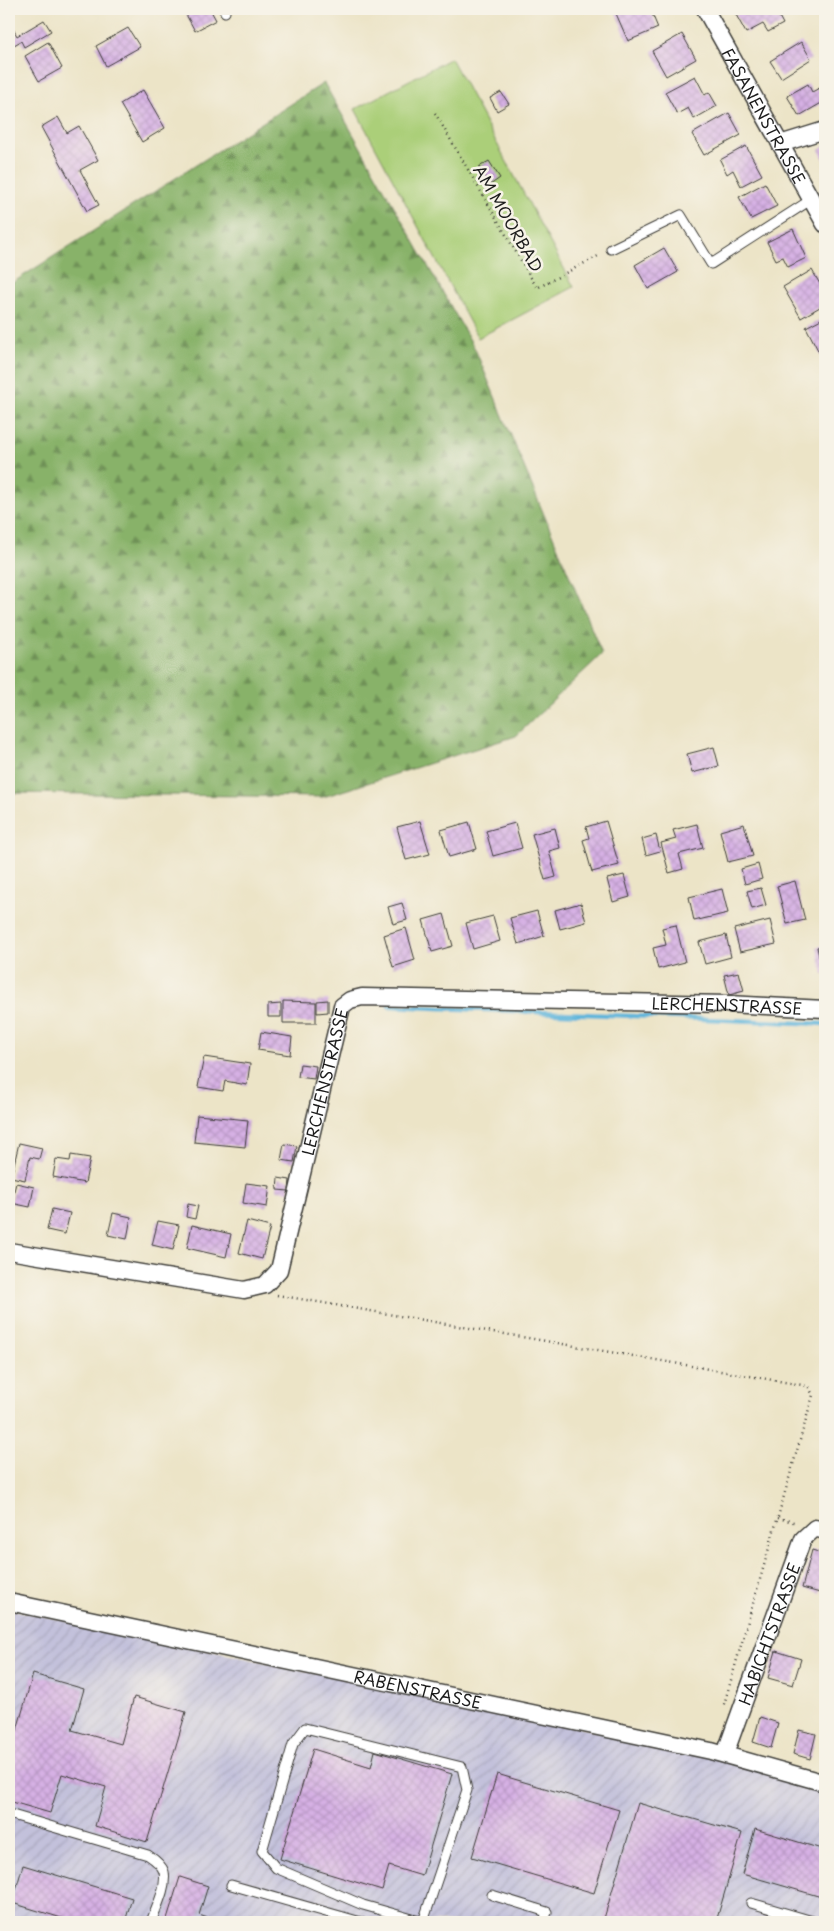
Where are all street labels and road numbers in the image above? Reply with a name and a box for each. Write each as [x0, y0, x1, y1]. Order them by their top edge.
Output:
street label: FASANENSTRASSE [717, 43, 812, 188]
street label: AM MOORBAD [469, 160, 549, 276]
street label: LERCHENSTRASSE [651, 991, 803, 1020]
street label: LERCHENSTRASSE [295, 1006, 353, 1158]
street label: HABICHTSTRASSE [732, 1559, 806, 1708]
street label: RABENSTRASSE [352, 1664, 484, 1714]

